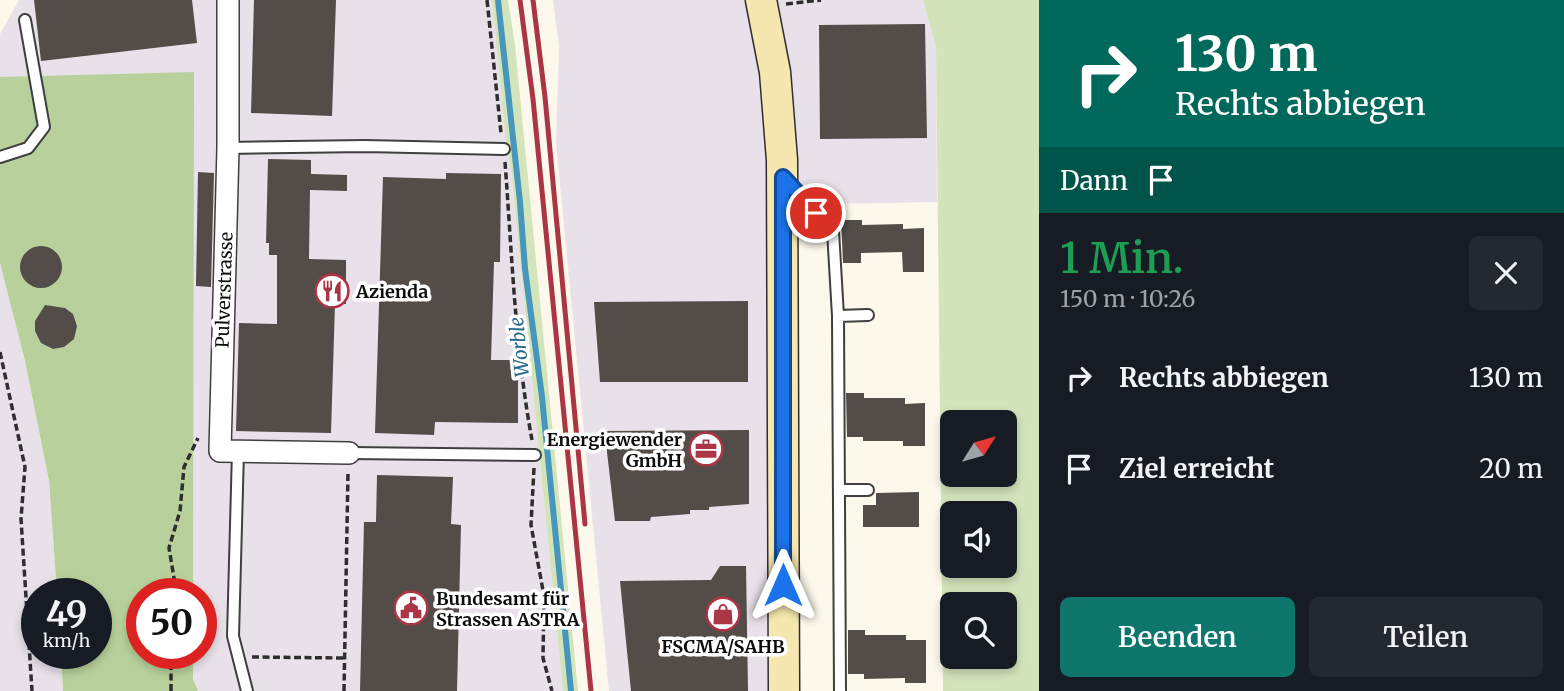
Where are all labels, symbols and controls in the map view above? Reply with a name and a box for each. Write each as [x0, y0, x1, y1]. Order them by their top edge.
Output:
text: 130 m [1175, 23, 1318, 84]
icon: right [1060, 28, 1151, 119]
text: Rechts abbiegen [1175, 84, 1426, 124]
icon: arrive [1142, 161, 1180, 199]
text: Dann [1060, 164, 1128, 197]
pin [786, 183, 846, 243]
icon: arrive [797, 194, 835, 232]
street label: Pulverstrasse [210, 232, 238, 348]
text: 1 Min. [1060, 232, 1184, 284]
button: close [1469, 236, 1543, 310]
restaurant icon: Azienda [313, 272, 351, 310]
place label: Azienda [355, 280, 428, 303]
text: 150 m · 10:26 [1060, 284, 1195, 313]
water label: Worble [504, 316, 534, 378]
icon: right [1060, 359, 1098, 397]
text: Rechts abbiegen [1119, 361, 1329, 394]
text: 130 m [1469, 361, 1543, 394]
north arrow [940, 410, 1017, 486]
map controls [940, 410, 1017, 669]
place label: Energiewender GmbH [546, 428, 682, 472]
office icon: Energiewender GmbH [687, 430, 725, 468]
icon: arrive [1060, 450, 1098, 488]
text: Ziel erreicht [1119, 452, 1274, 485]
text: 20 m [1479, 452, 1543, 485]
button: sound [940, 501, 1017, 578]
position arrow [746, 548, 820, 622]
speed limit sign: 50 [126, 578, 217, 669]
place label: Bundesamt für Strassen ASTRA [436, 587, 580, 631]
public building icon: Bundesamt für Strassen ASTRA [392, 589, 430, 627]
text: 49 [46, 592, 87, 636]
button: search [940, 592, 1017, 669]
shop icon: FSCMA/SAHB [704, 595, 742, 633]
button: Beenden [1060, 597, 1295, 677]
button: Teilen [1309, 597, 1543, 677]
text: km/h [43, 629, 90, 652]
place label: FSCMA/SAHB [661, 635, 785, 658]

